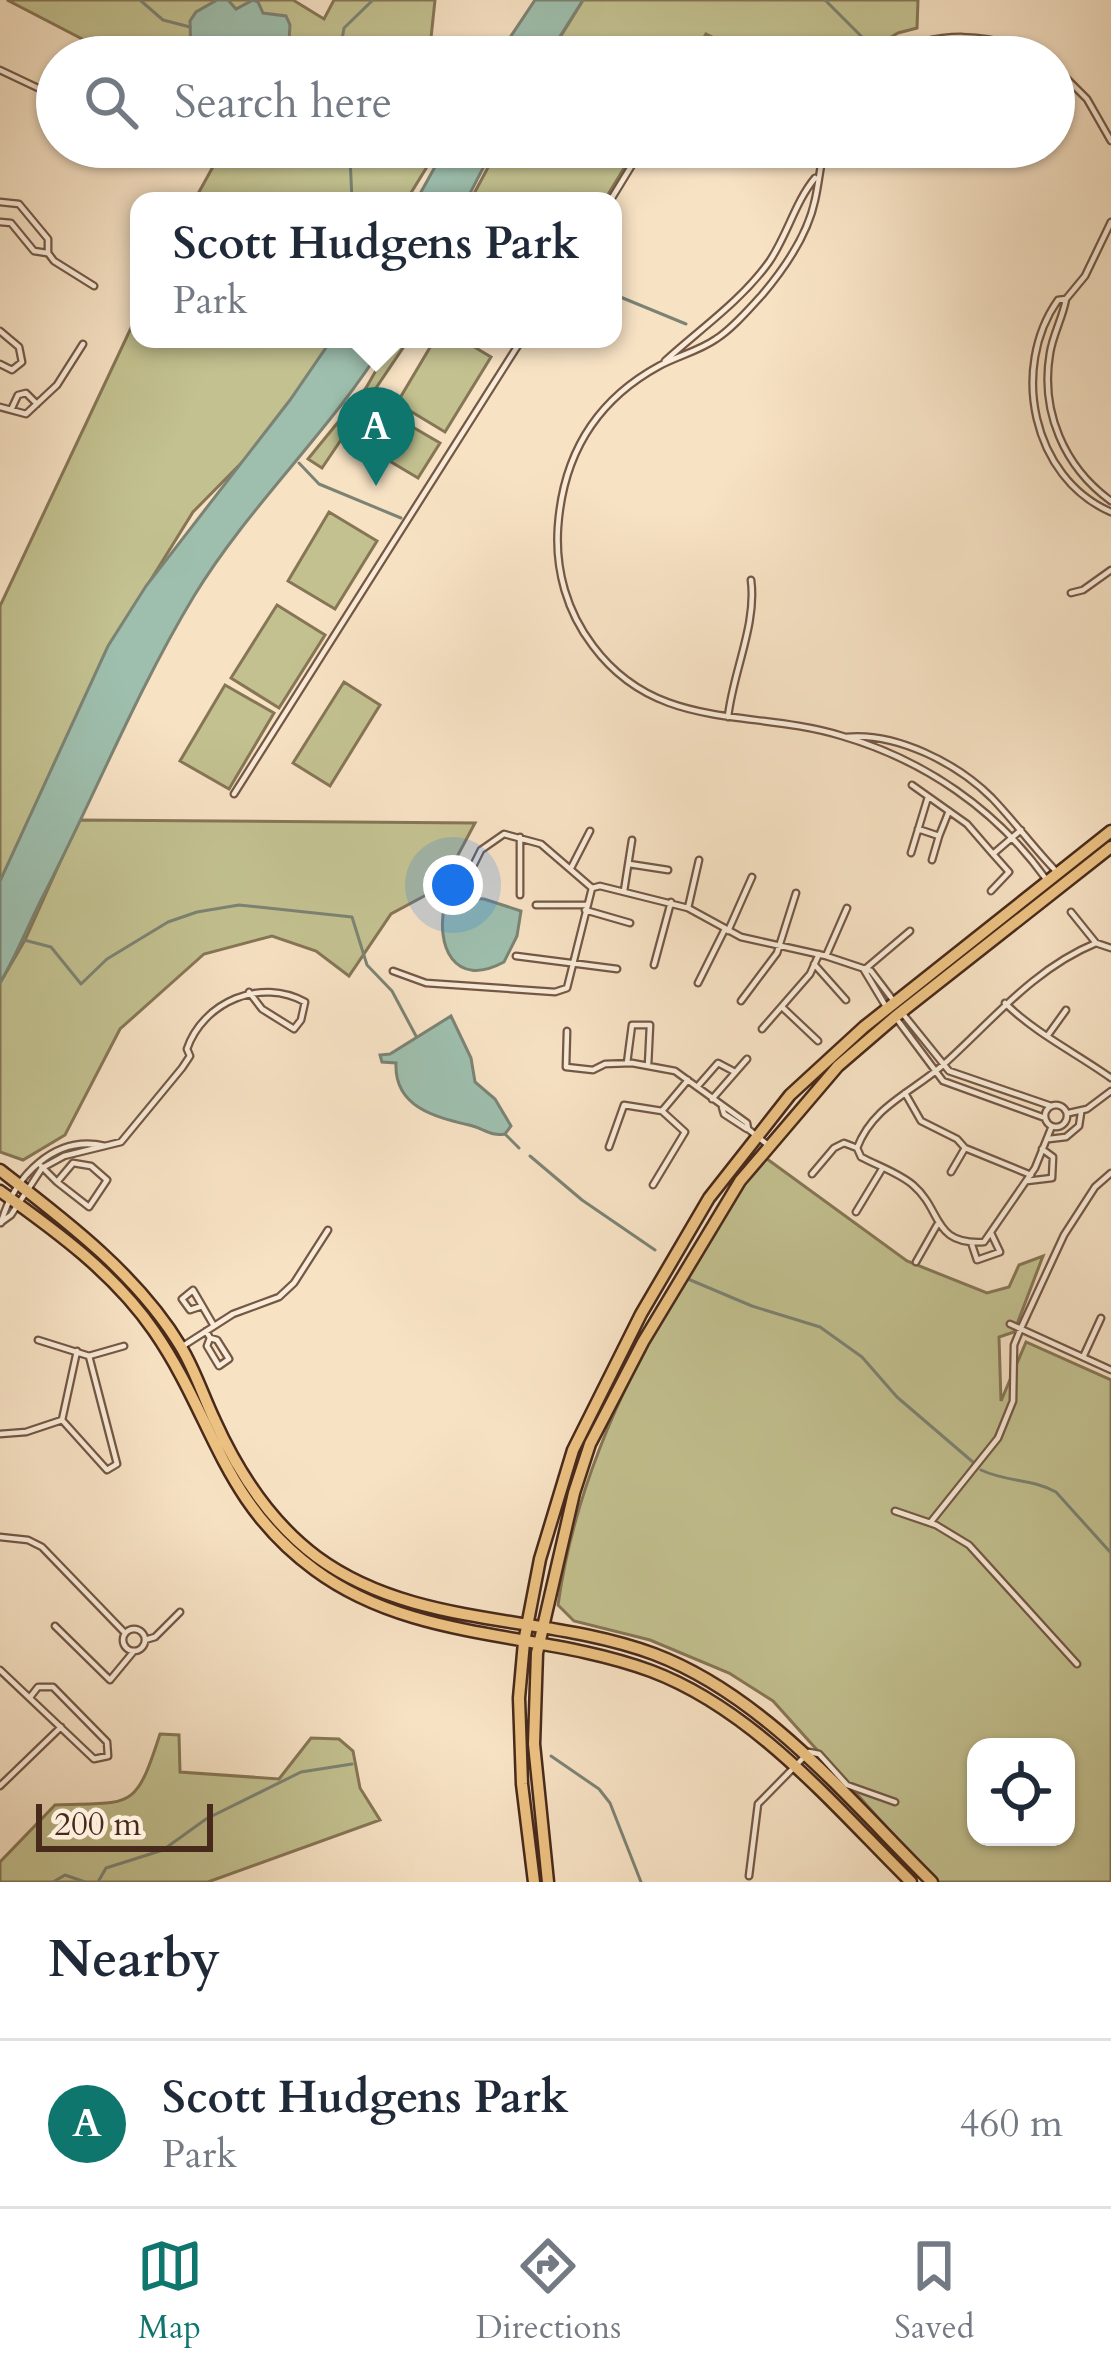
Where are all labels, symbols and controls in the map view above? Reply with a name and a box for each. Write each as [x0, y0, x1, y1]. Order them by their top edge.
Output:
search box [36, 36, 1075, 168]
icon: search [78, 69, 144, 135]
text: Search here [174, 72, 392, 133]
popup [130, 192, 622, 348]
text: Scott Hudgens Park [173, 213, 579, 274]
text: Park [173, 274, 248, 327]
pin: A [337, 387, 415, 486]
your location [423, 855, 483, 915]
map controls [967, 1738, 1075, 1846]
button: locate [967, 1738, 1075, 1846]
scale bar [36, 1798, 213, 1851]
text: 200 m [54, 1802, 141, 1847]
text: Nearby [48, 1925, 220, 1995]
text: Scott Hudgens Park [162, 2067, 569, 2128]
text: A [72, 2097, 102, 2150]
text: 460 m [960, 2097, 1063, 2150]
text: Park [162, 2128, 237, 2181]
tab: Map [137, 2233, 203, 2350]
tab: Directions [476, 2233, 621, 2350]
tab: Saved [894, 2233, 974, 2350]

